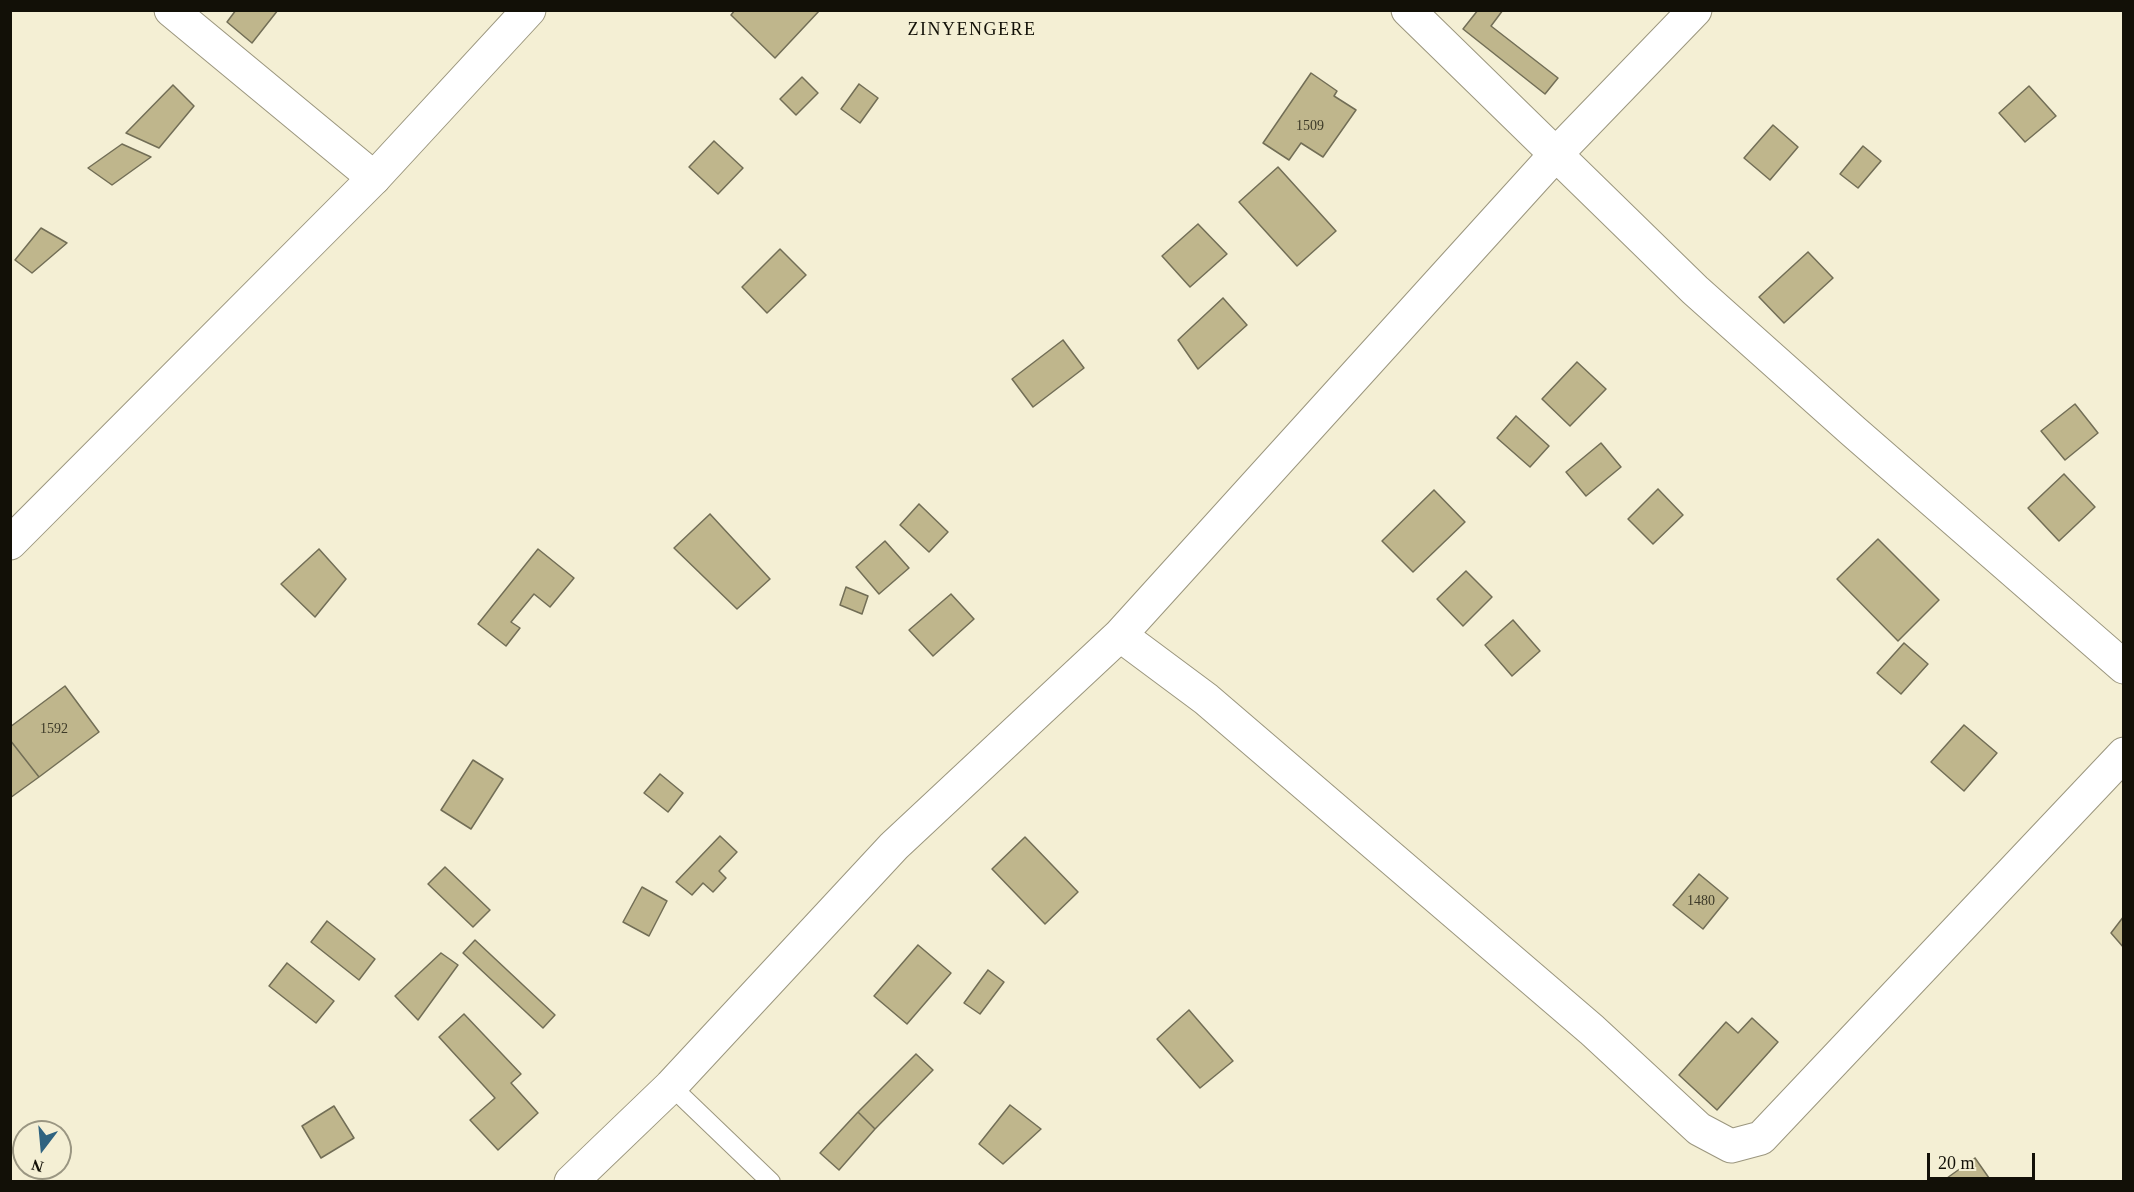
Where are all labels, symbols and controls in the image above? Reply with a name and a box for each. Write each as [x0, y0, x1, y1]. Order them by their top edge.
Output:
district label: ZINYENGERE [908, 19, 1036, 41]
house number: 1509 [1296, 118, 1324, 134]
house number: 1592 [40, 721, 68, 737]
house number: 1480 [1687, 893, 1715, 909]
north arrow [12, 1120, 72, 1180]
scale bar [1930, 1141, 2038, 1179]
text: 20 m [1938, 1153, 1975, 1173]
text: N [30, 1156, 45, 1176]

